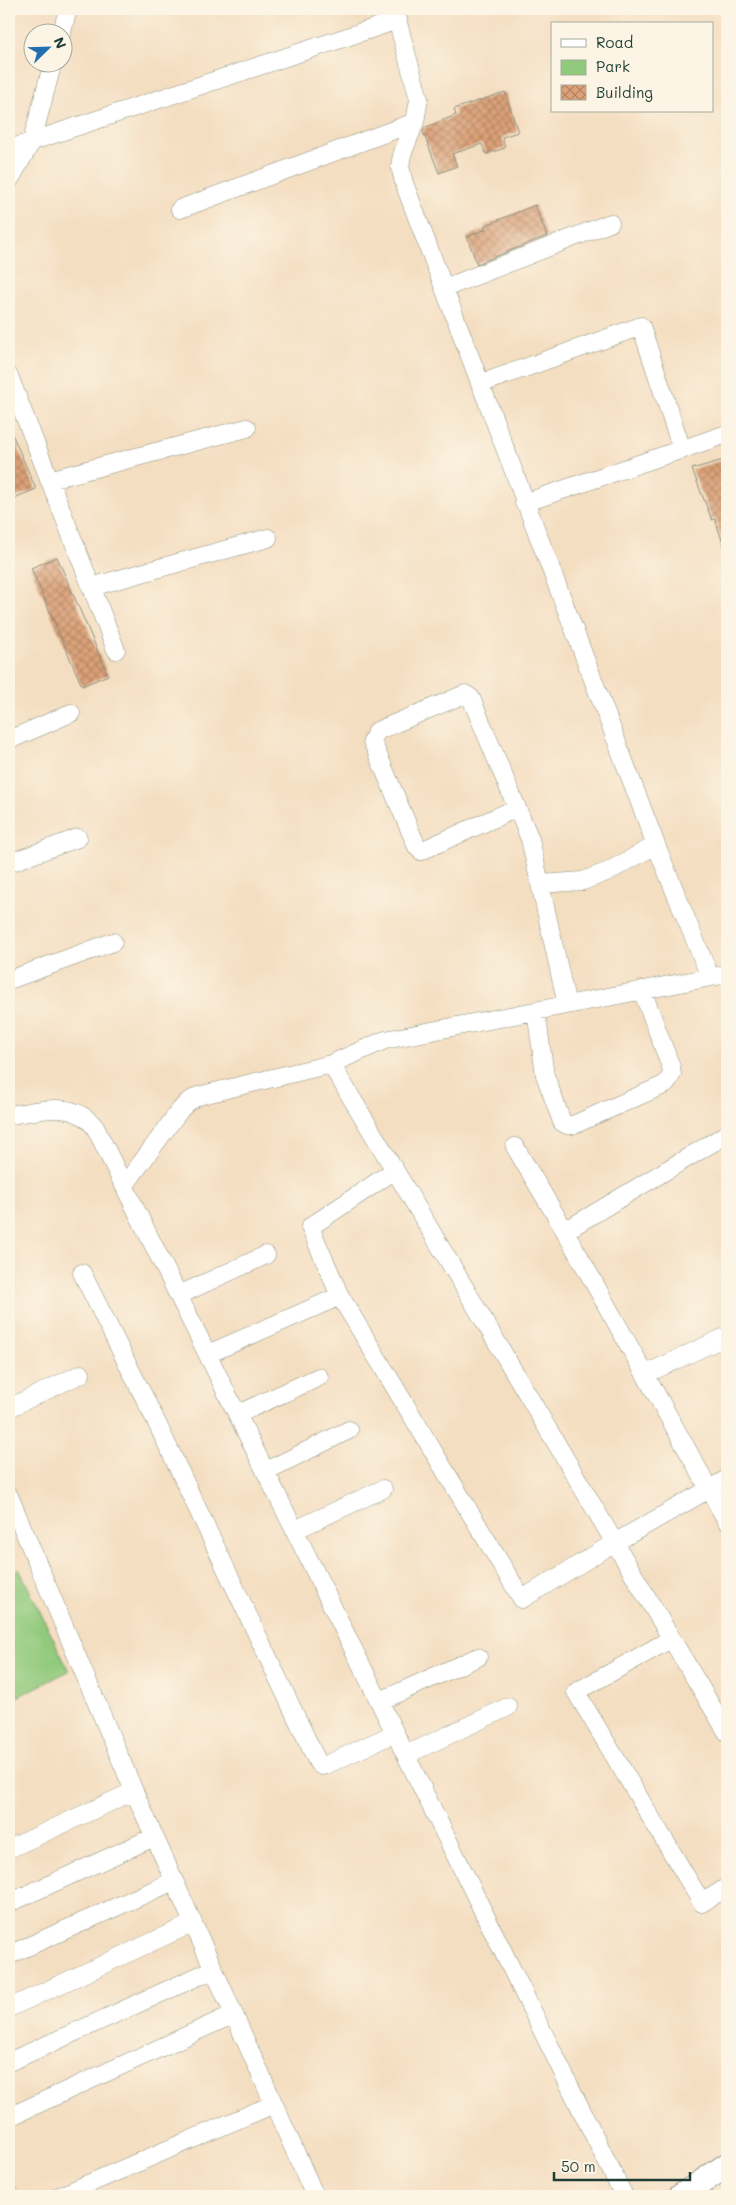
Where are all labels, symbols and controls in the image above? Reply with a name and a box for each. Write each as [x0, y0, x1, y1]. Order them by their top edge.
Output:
north arrow [22, 22, 72, 72]
legend [551, 22, 714, 112]
text: Road [596, 32, 633, 52]
text: N [50, 34, 71, 51]
text: Park [596, 56, 630, 76]
text: Building [596, 82, 653, 102]
scale bar [554, 2150, 690, 2182]
text: 50 m [561, 2156, 596, 2176]

